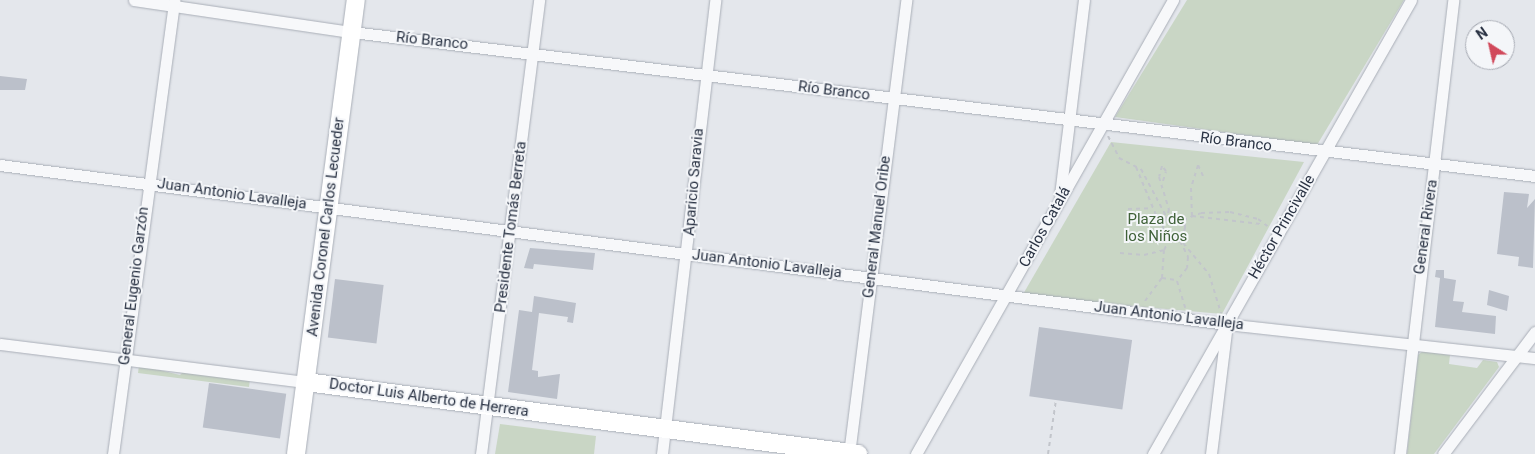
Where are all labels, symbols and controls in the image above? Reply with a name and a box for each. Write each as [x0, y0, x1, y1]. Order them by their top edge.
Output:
north arrow [1465, 20, 1515, 70]
text: N [1473, 24, 1491, 43]
street label: Río Branco [395, 28, 469, 54]
street label: Río Branco [797, 78, 871, 104]
street label: Avenida Coronel Carlos Lecueder [304, 116, 348, 338]
street label: Aparicio Saravia [680, 127, 708, 237]
street label: Río Branco [1199, 129, 1273, 155]
street label: Presidente Tomás Berreta [492, 140, 530, 314]
street label: General Manuel Oribe [859, 155, 895, 299]
street label: Héctor Princivalle [1245, 172, 1319, 282]
street label: Juan Antonio Lavalleja [156, 175, 308, 213]
street label: General Rivera [1410, 178, 1442, 276]
street label: Carlos Catalá [1015, 184, 1075, 270]
street label: General Eugenio Garzón [115, 206, 153, 366]
park label: Plaza de los Niños [1125, 210, 1187, 245]
street label: Juan Antonio Lavalleja [691, 246, 843, 282]
street label: Juan Antonio Lavalleja [1093, 298, 1245, 334]
street label: Doctor Luis Alberto de Herrera [328, 375, 530, 421]

